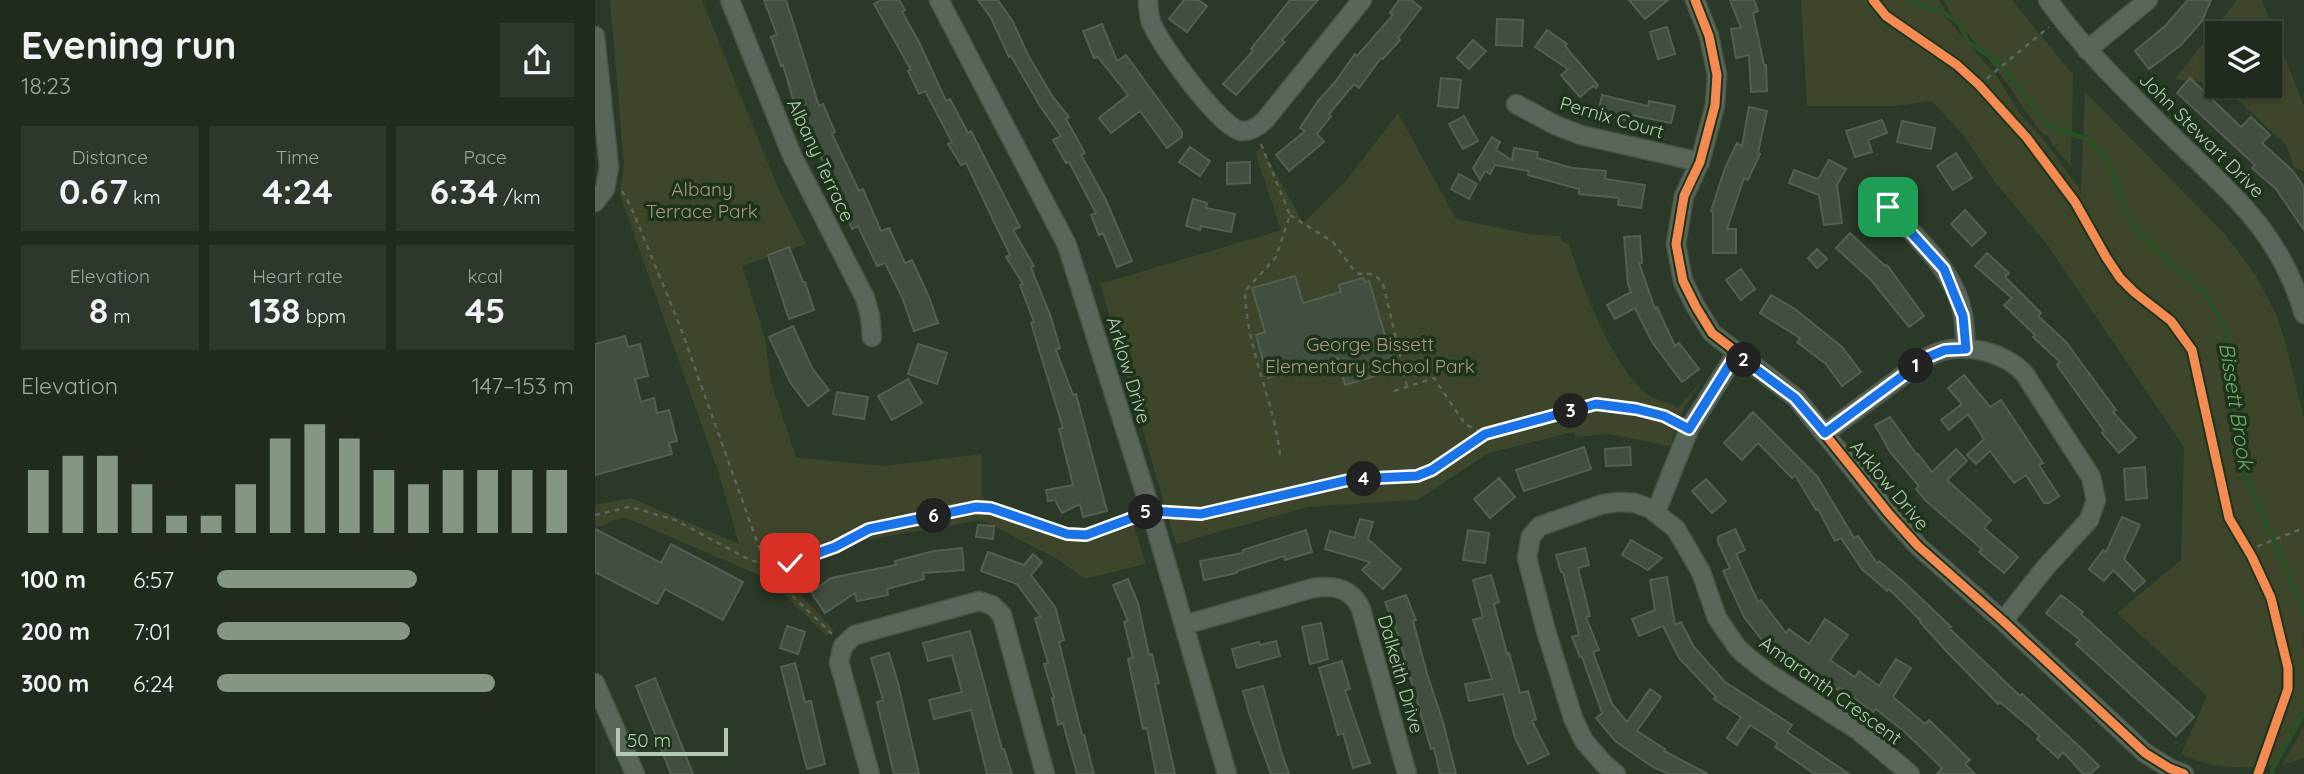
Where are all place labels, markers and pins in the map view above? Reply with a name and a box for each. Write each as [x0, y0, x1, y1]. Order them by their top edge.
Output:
pin [1858, 177, 1918, 237]
pin: 2 [1727, 342, 1761, 378]
pin: 1 [1899, 348, 1933, 384]
pin: 3 [1553, 394, 1588, 428]
pin: 4 [1347, 462, 1381, 496]
pin: 5 [1129, 494, 1163, 530]
pin: 6 [917, 498, 951, 534]
pin [760, 533, 820, 593]

